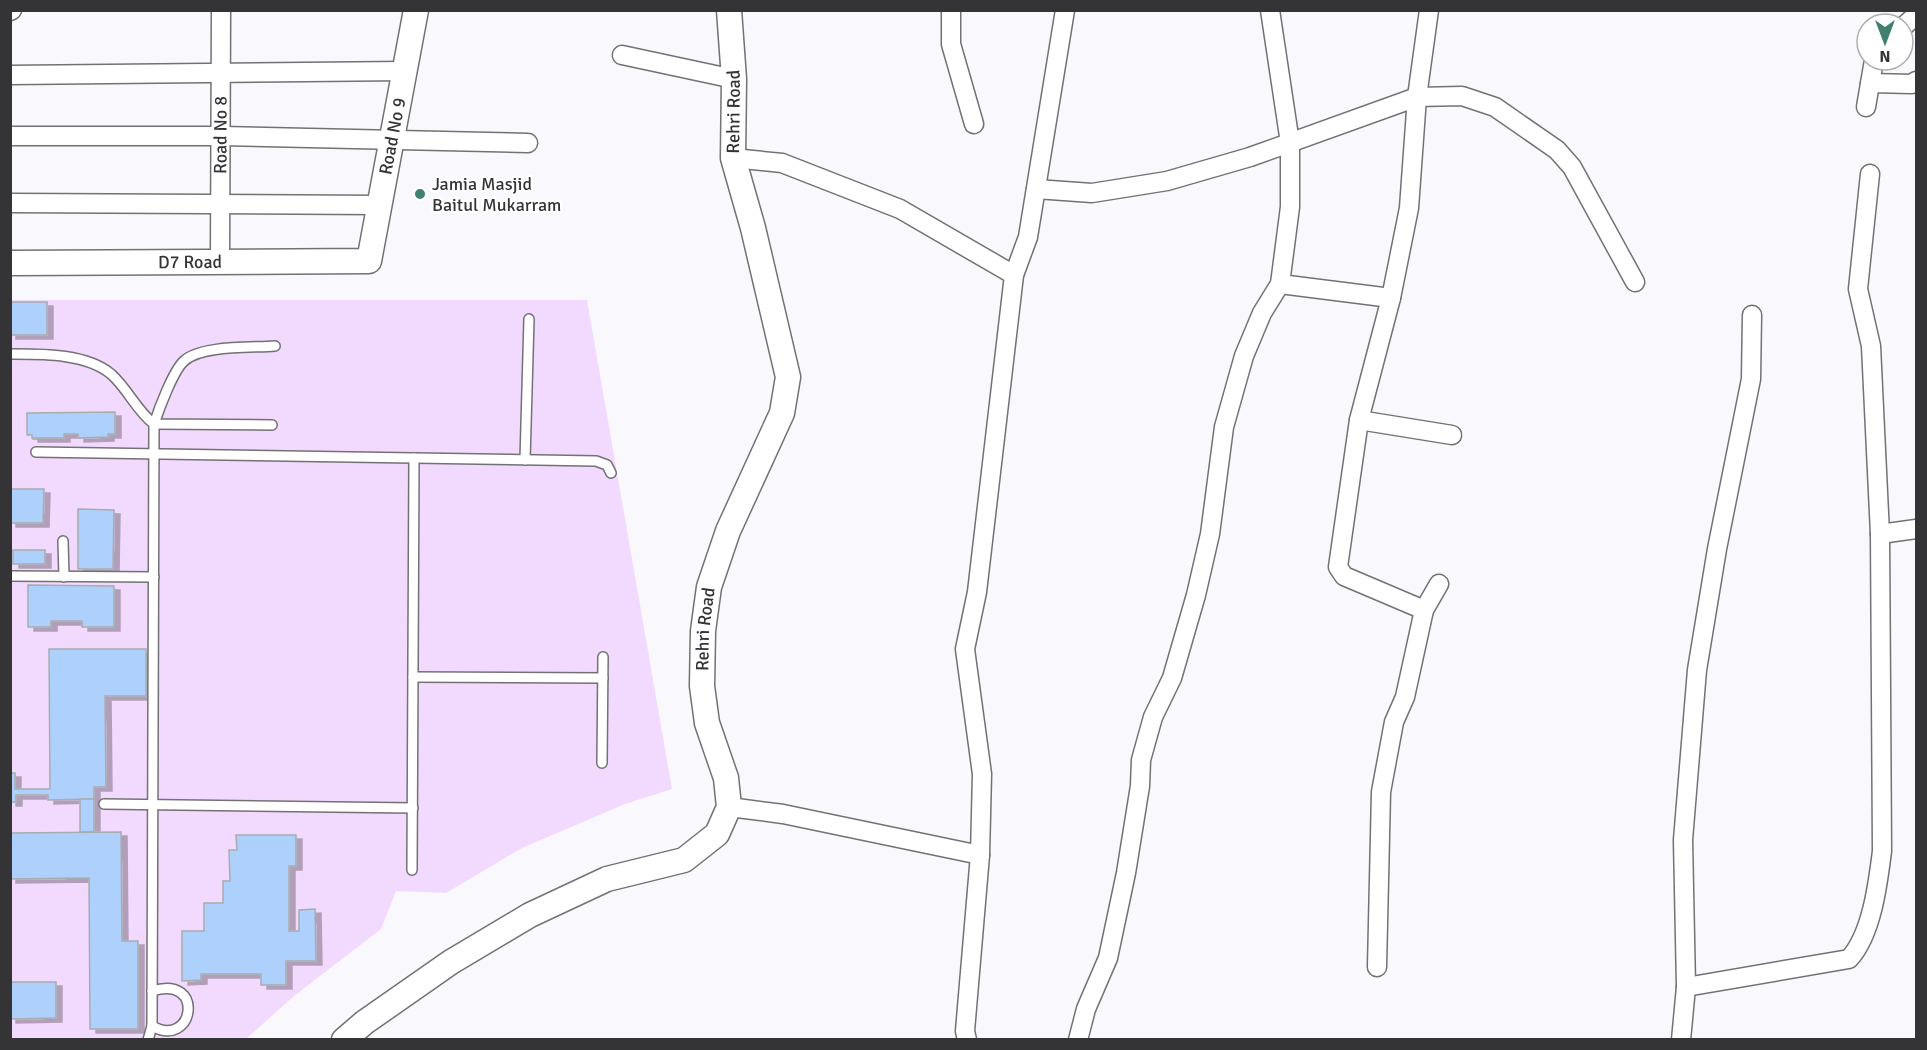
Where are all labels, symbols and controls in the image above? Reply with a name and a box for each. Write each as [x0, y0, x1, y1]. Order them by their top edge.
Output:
north arrow [1855, 12, 1915, 72]
text: N [1879, 46, 1891, 66]
street label: Rehri Road [722, 69, 745, 154]
street label: Road No 8 [209, 96, 232, 174]
street label: Road No 9 [374, 96, 410, 176]
place label: Jamia Masjid Baitul Mukarram [432, 173, 561, 216]
marker: Jamia Masjid Baitul Mukarram [413, 187, 427, 201]
street label: D7 Road [158, 251, 222, 273]
street label: Rehri Road [691, 586, 720, 671]

